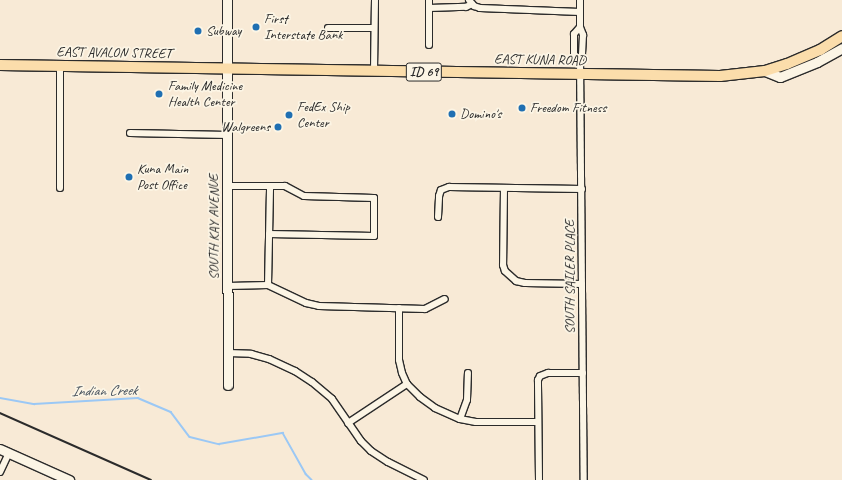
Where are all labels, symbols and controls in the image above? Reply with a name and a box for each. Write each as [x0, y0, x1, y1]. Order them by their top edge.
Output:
place label: First Interstate Bank [264, 11, 342, 44]
marker: First Interstate Bank [251, 22, 261, 32]
place label: Subway [206, 23, 241, 39]
marker: Subway [193, 26, 203, 36]
street label: EAST AVALON STREET [56, 44, 172, 62]
street label: EAST KUNA ROAD [494, 51, 586, 69]
road number: ID 69 [405, 61, 443, 83]
place label: Family Medicine Health Center [168, 78, 242, 110]
marker: Family Medicine Health Center [153, 88, 165, 100]
place label: FedEx Ship Center [297, 99, 350, 132]
place label: Freedom Fitness [530, 100, 606, 116]
marker: Freedom Fitness [517, 103, 527, 113]
place label: Domino's [460, 106, 501, 122]
marker: Domino's [447, 109, 457, 119]
marker: FedEx Ship Center [284, 110, 294, 120]
place label: Walgreens [221, 119, 270, 135]
marker: Walgreens [273, 122, 283, 132]
place label: Kuna Main Post Office [137, 161, 189, 194]
marker: Kuna Main Post Office [124, 172, 134, 182]
street label: SOUTH KAY AVENUE [206, 174, 222, 280]
street label: SOUTH SAILER PLACE [562, 220, 578, 334]
water label: Indian Creek [71, 381, 137, 401]

